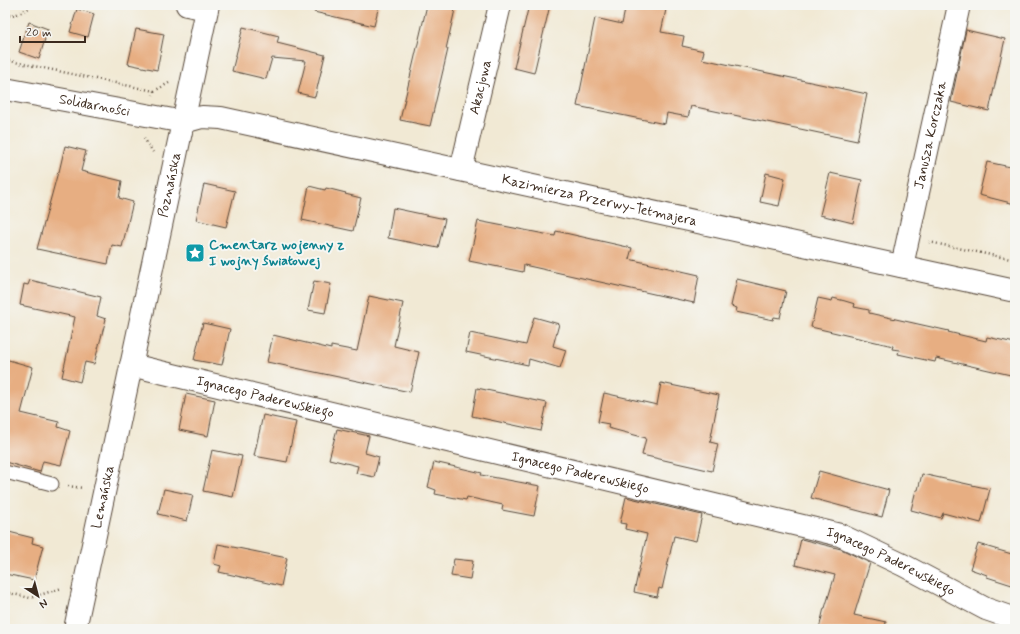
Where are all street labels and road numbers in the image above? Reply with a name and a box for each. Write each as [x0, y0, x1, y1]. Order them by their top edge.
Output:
street label: Akacjowa [465, 58, 496, 116]
street label: Janusza Korczaka [910, 79, 951, 191]
street label: Solidarności [58, 90, 131, 121]
street label: Poznańska [154, 151, 185, 219]
street label: Kazimierza Przerwy-Tetmajera [500, 170, 699, 230]
street label: Ignacego Paderewskiego [195, 372, 336, 423]
street label: Ignacego Paderewskiego [510, 448, 651, 498]
street label: Lemańska [88, 464, 119, 530]
street label: Ignacego Paderewskiego [825, 523, 958, 600]

